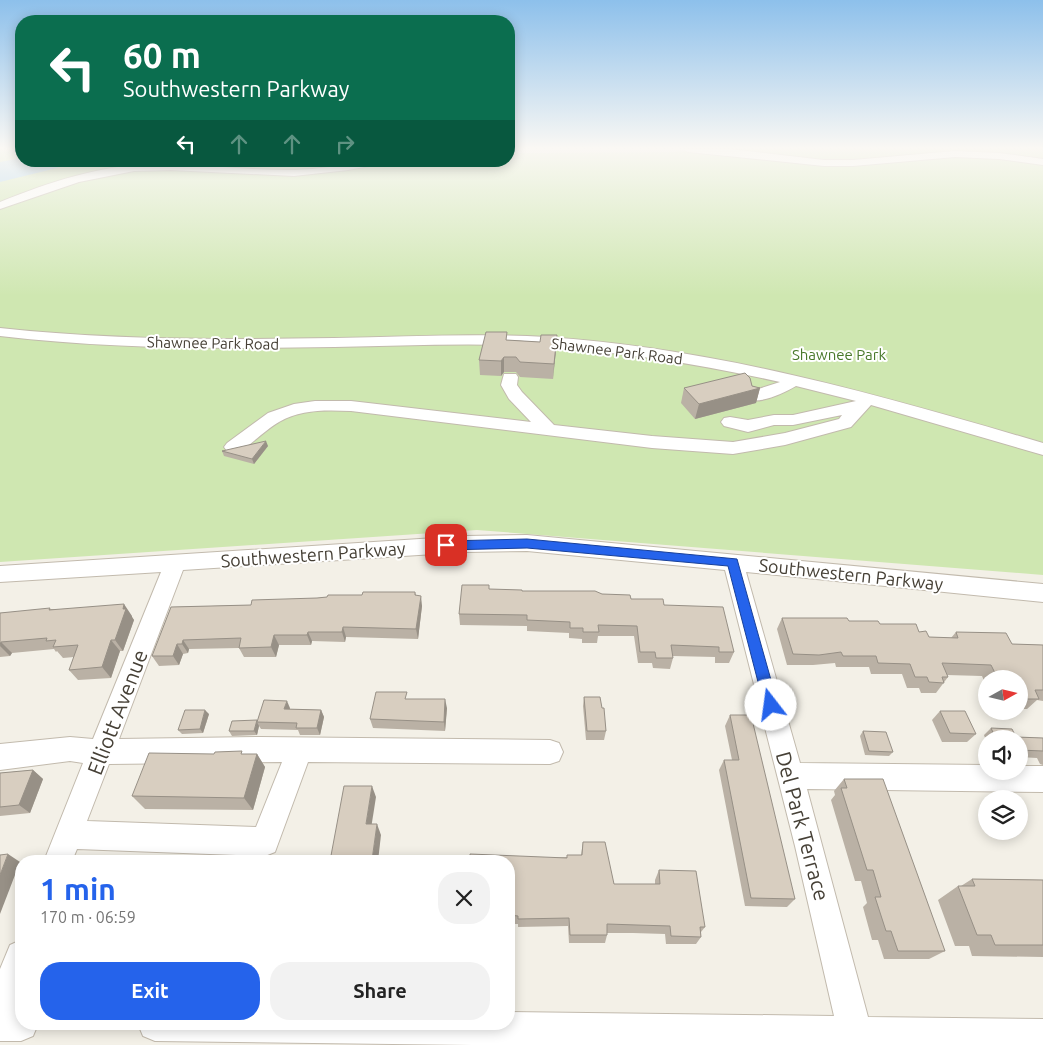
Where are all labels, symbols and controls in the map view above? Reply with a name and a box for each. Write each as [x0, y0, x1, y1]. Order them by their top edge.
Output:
icon: left [40, 35, 105, 100]
text: 60 m [123, 35, 201, 75]
text: Southwestern Parkway [123, 76, 349, 101]
icon: left [172, 130, 200, 158]
icon: ahead [225, 130, 253, 158]
icon: ahead [278, 130, 306, 158]
icon: right [331, 130, 359, 158]
street label: Shawnee Park Road [147, 333, 279, 353]
street label: Shawnee Park Road [550, 335, 684, 367]
park label: Shawnee Park [792, 346, 886, 363]
pin [425, 524, 467, 566]
icon: arrive [432, 531, 460, 559]
street label: Southwestern Parkway [220, 538, 406, 570]
street label: Southwestern Parkway [758, 554, 944, 594]
street label: Elliott Avenue [82, 646, 152, 778]
north arrow [978, 670, 1028, 720]
map controls [978, 670, 1028, 840]
position arrow [744, 678, 796, 730]
button: sound [978, 730, 1028, 780]
street label: Del Park Terrace [772, 749, 834, 903]
button: layers [978, 790, 1028, 840]
text: 1 min [40, 872, 116, 906]
button: close [438, 872, 490, 924]
text: 170 m · 06:59 [40, 908, 136, 926]
button: Exit [40, 962, 260, 1020]
button: Share [270, 962, 490, 1020]

